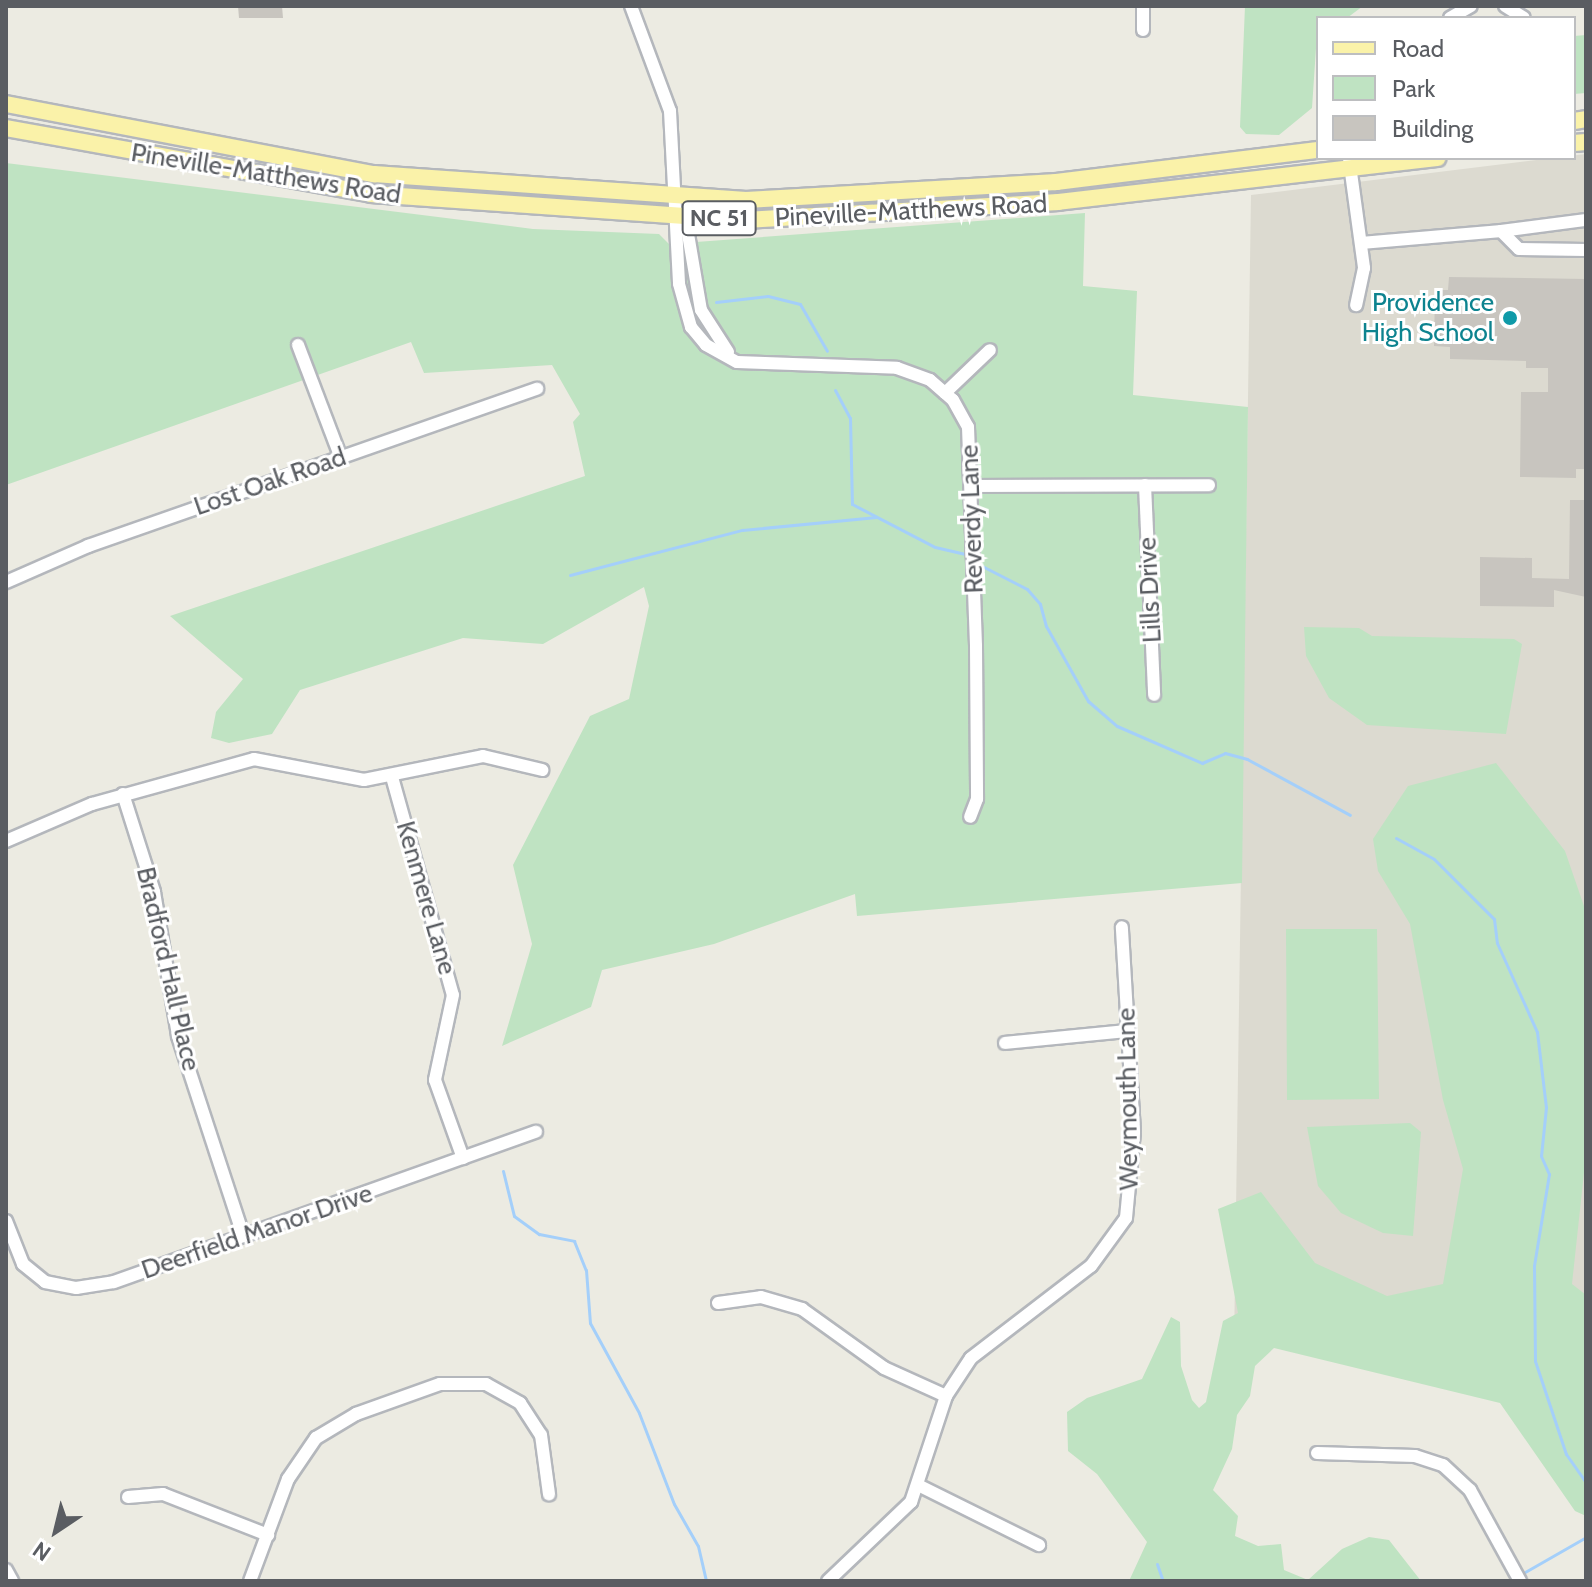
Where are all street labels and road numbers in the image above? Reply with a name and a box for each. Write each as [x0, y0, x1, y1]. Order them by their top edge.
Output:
street label: Pineville-Matthews Road [129, 137, 403, 211]
street label: Pineville-Matthews Road [774, 188, 1048, 234]
road number: NC 51 [681, 198, 757, 238]
street label: Lost Oak Road [190, 441, 350, 523]
street label: Reverdy Lane [954, 444, 990, 594]
street label: Lills Drive [1132, 536, 1168, 644]
street label: Kenmere Lane [389, 818, 463, 978]
street label: Bradford Hall Place [129, 864, 207, 1074]
street label: Weymouth Lane [1111, 1007, 1145, 1191]
street label: Deerfield Manor Drive [138, 1178, 376, 1286]

